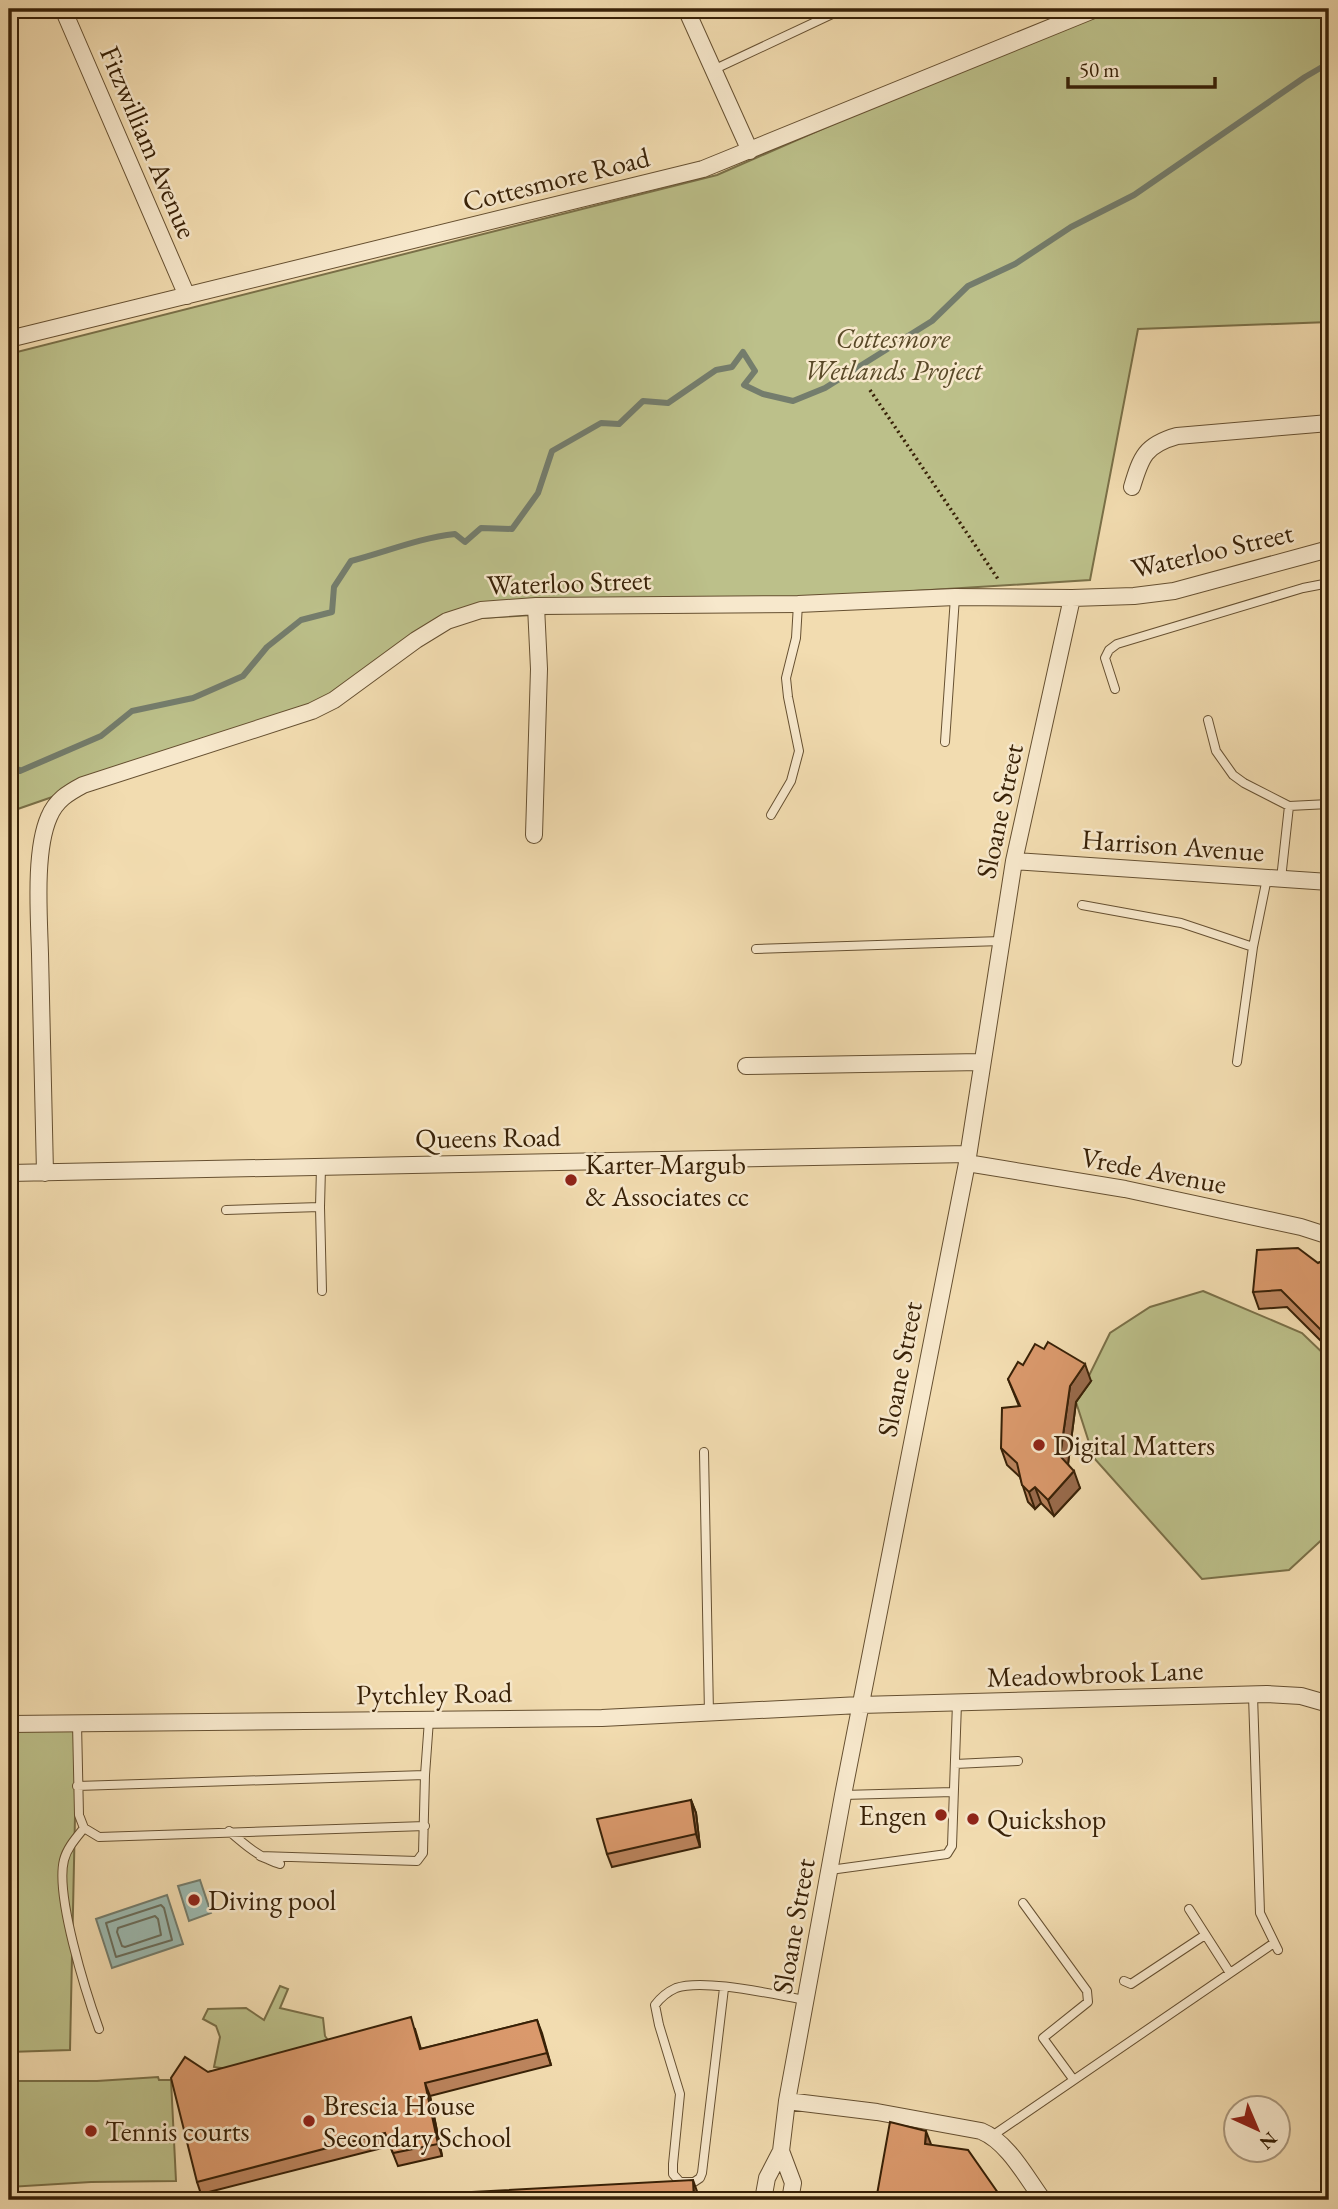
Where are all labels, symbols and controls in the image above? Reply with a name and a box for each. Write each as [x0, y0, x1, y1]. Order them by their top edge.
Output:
street label: Fitzwilliam Avenue [92, 40, 206, 244]
scale bar [1068, 46, 1216, 90]
text: 50 m [1079, 56, 1120, 83]
street label: Cottesmore Road [459, 138, 654, 220]
park label: Cottesmore Wetlands Project [804, 320, 984, 388]
street label: Waterloo Street [1128, 514, 1296, 586]
street label: Waterloo Street [486, 561, 652, 603]
street label: Sloane Street [967, 740, 1031, 882]
street label: Harrison Avenue [1080, 821, 1266, 869]
street label: Queens Road [415, 1118, 562, 1156]
street label: Vrede Avenue [1078, 1138, 1230, 1202]
place label: Karter Margub & Associates cc [585, 1146, 749, 1214]
marker: Karter Margub & Associates cc [563, 1172, 579, 1188]
street label: Sloane Street [868, 1298, 930, 1440]
place label: Digital Matters [1053, 1427, 1215, 1463]
marker: Digital Matters [1031, 1437, 1047, 1453]
street label: Meadowbrook Lane [986, 1651, 1204, 1695]
street label: Pytchley Road [355, 1674, 513, 1712]
place label: Engen [859, 1797, 927, 1833]
place label: Quickshop [987, 1801, 1106, 1837]
marker: Engen [933, 1807, 949, 1823]
marker: Quickshop [965, 1811, 981, 1827]
street label: Sloane Street [763, 1855, 823, 1997]
place label: Diving pool [208, 1882, 336, 1918]
marker: Diving pool [186, 1892, 202, 1908]
place label: Brescia House Secondary School [323, 2087, 512, 2155]
north arrow [1222, 2094, 1292, 2164]
place label: Tennis courts [105, 2113, 249, 2149]
marker: Brescia House Secondary School [301, 2113, 317, 2129]
marker: Tennis courts [83, 2123, 99, 2139]
text: N [1254, 2127, 1283, 2156]

